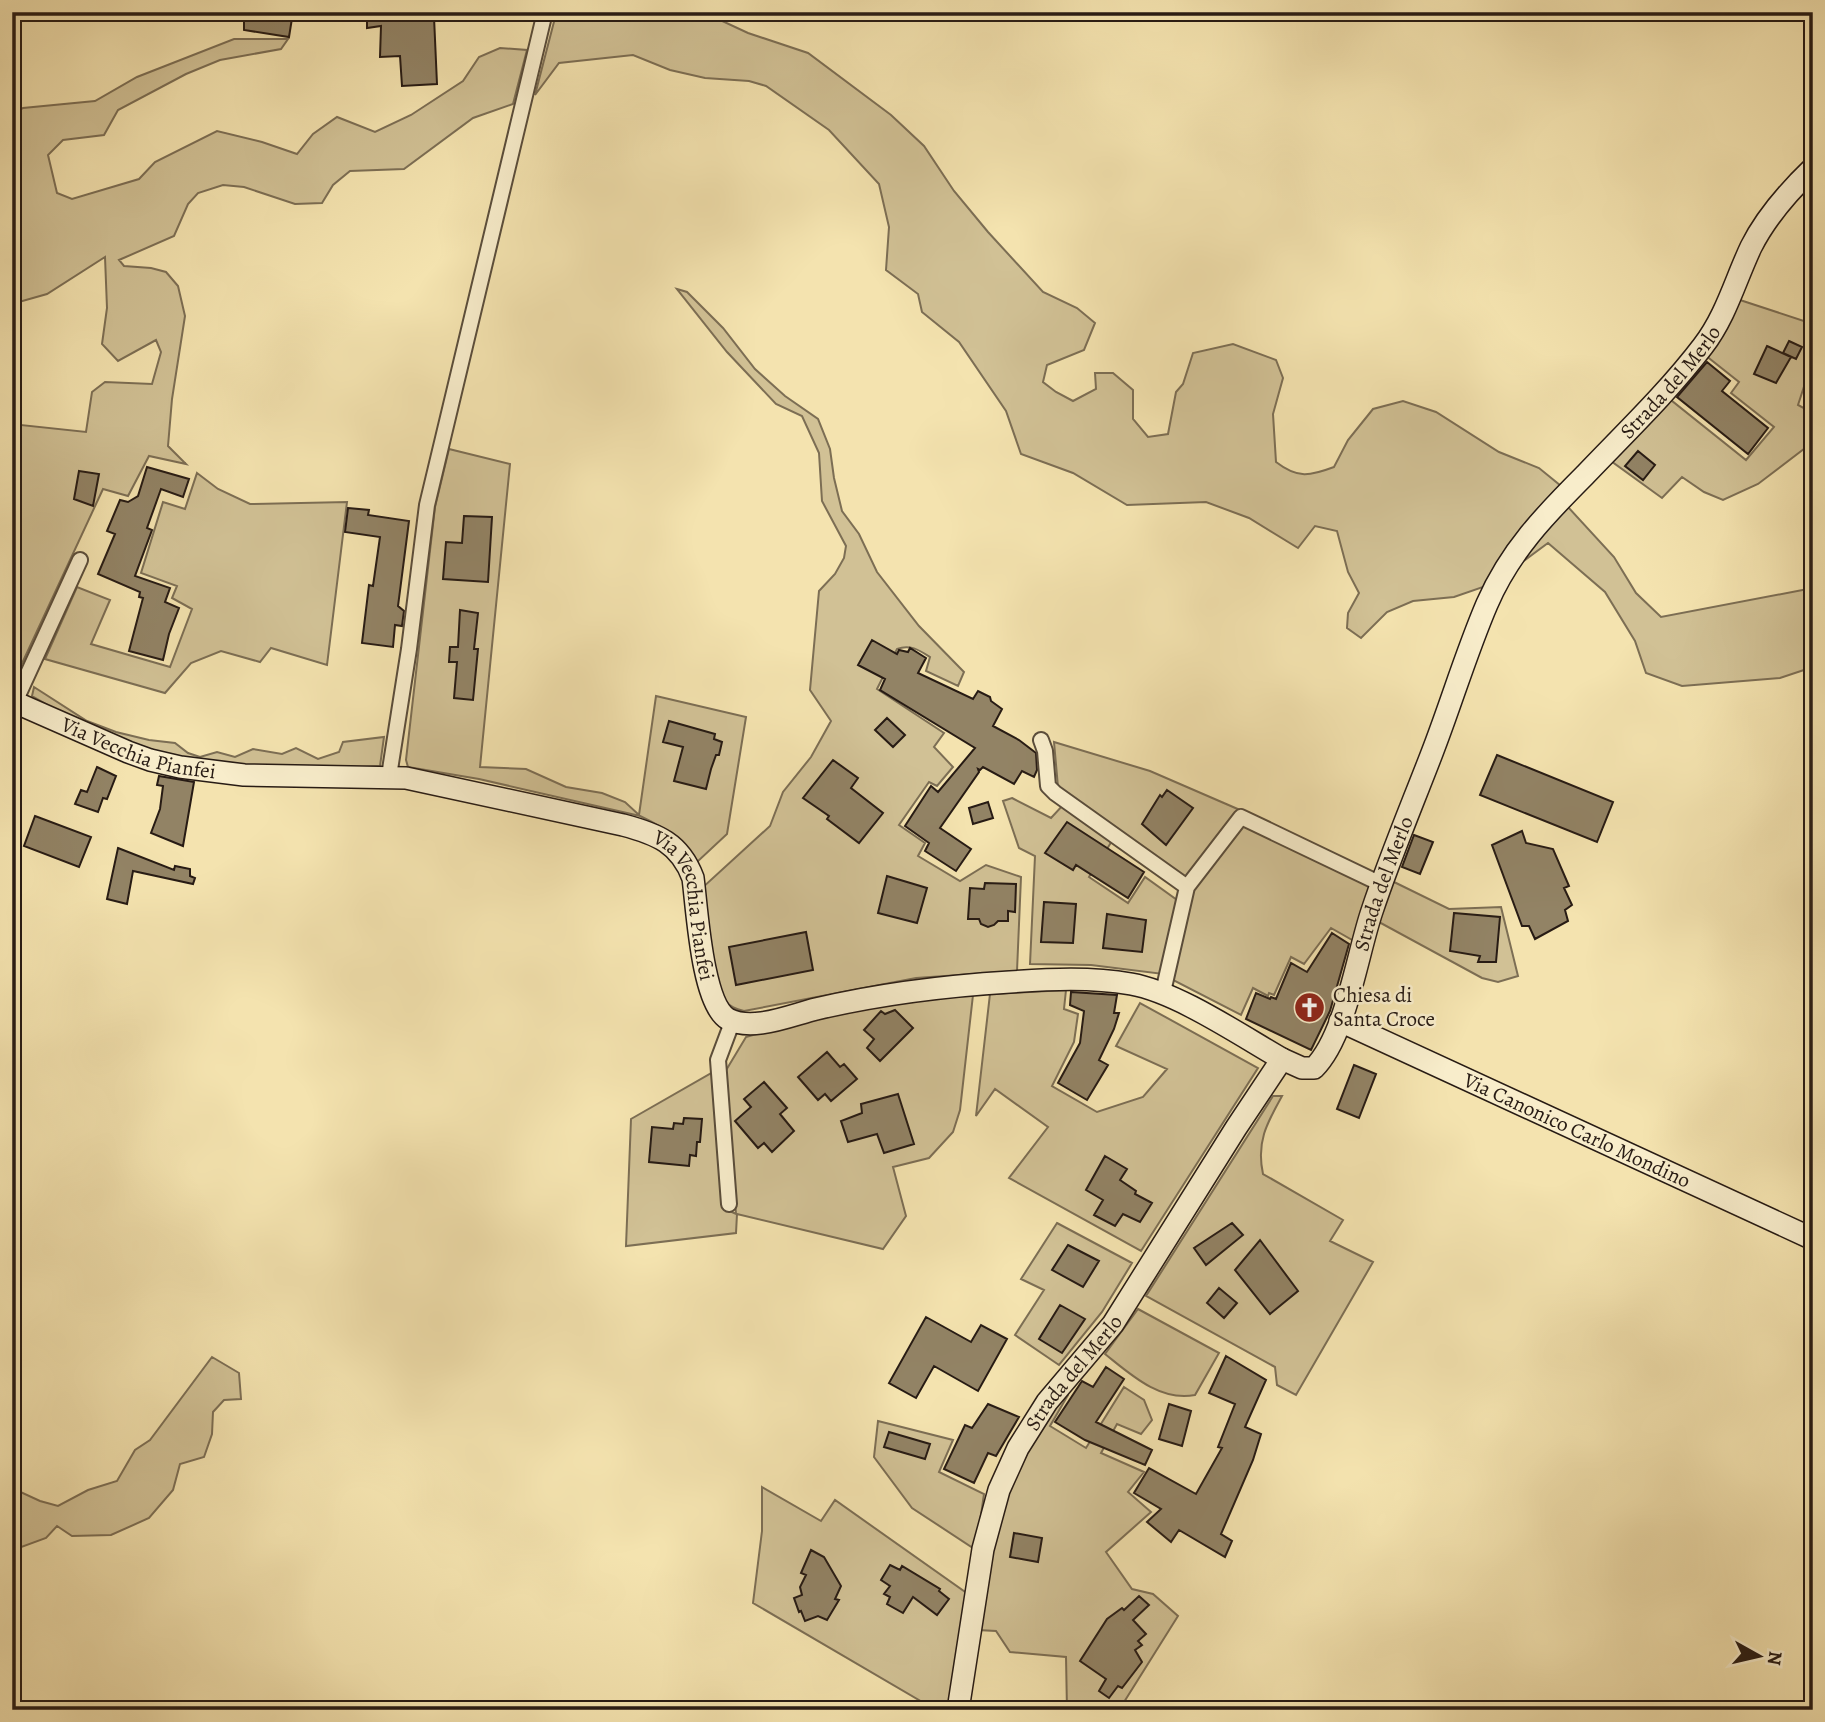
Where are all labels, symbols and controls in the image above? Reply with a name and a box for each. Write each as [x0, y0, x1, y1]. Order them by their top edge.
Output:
street label: Strada del Merlo [1614, 320, 1727, 445]
street label: Via Vecchia Pianfei [56, 710, 217, 785]
street label: Strada del Merlo [1347, 812, 1420, 954]
street label: Via Vecchia Pianfei [647, 823, 721, 983]
place label: Chiesa di Santa Croce [1333, 981, 1435, 1033]
church icon: Chiesa di Santa Croce [1293, 990, 1327, 1024]
street label: Via Canonico Carlo Mondino [1458, 1065, 1695, 1195]
street label: Strada del Merlo [1018, 1310, 1129, 1436]
north arrow [1724, 1620, 1794, 1690]
text: N [1761, 1650, 1789, 1667]

